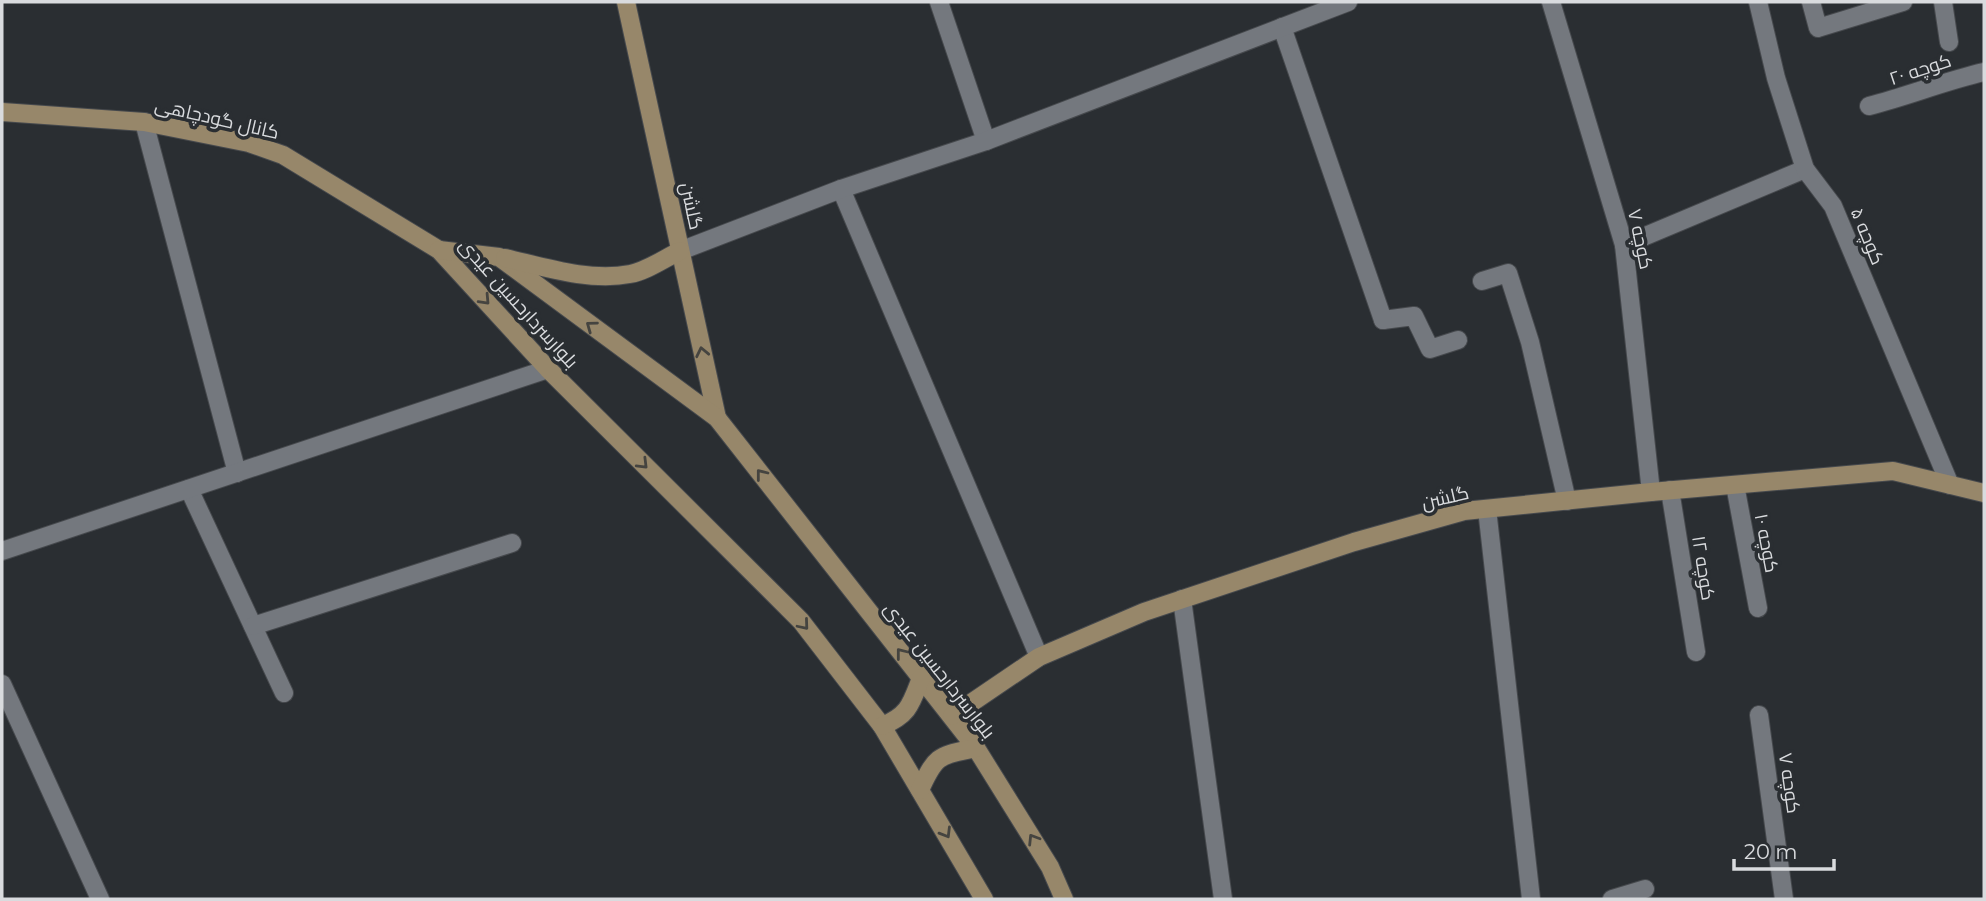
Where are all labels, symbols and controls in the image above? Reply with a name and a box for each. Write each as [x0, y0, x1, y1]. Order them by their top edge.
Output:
street label: کوچه ۲۰ [1886, 49, 1955, 91]
street label: کانال گودچاهی [152, 93, 281, 145]
street label: گلشن [675, 180, 708, 232]
street label: کوچه ۵ [1845, 204, 1889, 269]
street label: کوچه ۷ [1622, 207, 1658, 272]
street label: بلوارسردارحسین عیدی [454, 234, 583, 373]
one-way arrow [477, 292, 489, 305]
one-way arrow [586, 321, 599, 334]
one-way arrow [696, 346, 711, 358]
one-way arrow [635, 455, 648, 468]
one-way arrow [757, 470, 769, 483]
street label: گلشن [1419, 481, 1471, 514]
street label: کوچه ۱۰ [1749, 511, 1784, 575]
street label: کوچه ۱۲ [1686, 534, 1720, 602]
street label: بلوارسردارحسین عیدی [879, 597, 1000, 743]
one-way arrow [795, 618, 808, 630]
one-way arrow [897, 649, 910, 661]
street label: کوچه ۷ [1773, 751, 1805, 815]
one-way arrow [937, 825, 950, 838]
scale bar [1734, 828, 1834, 872]
one-way arrow [1028, 833, 1041, 846]
text: 20 m [1744, 839, 1798, 864]

